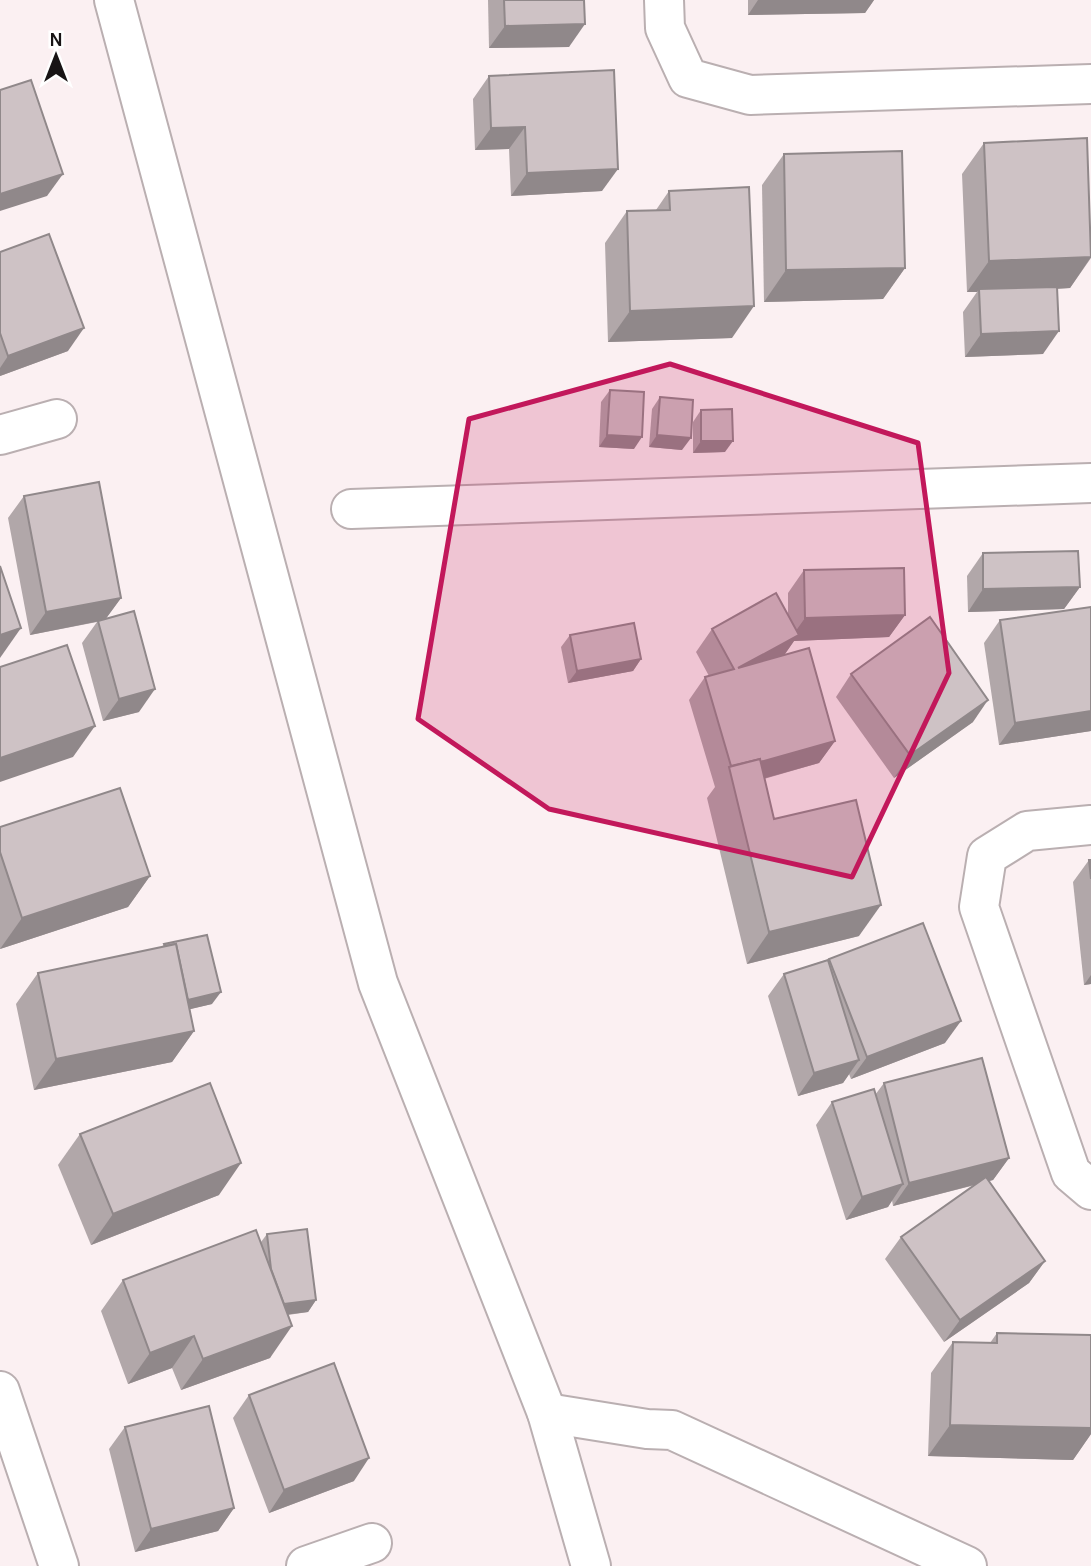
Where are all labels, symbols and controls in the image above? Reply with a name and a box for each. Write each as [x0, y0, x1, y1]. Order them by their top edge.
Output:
north arrow [21, 21, 91, 91]
text: N [49, 29, 63, 51]

